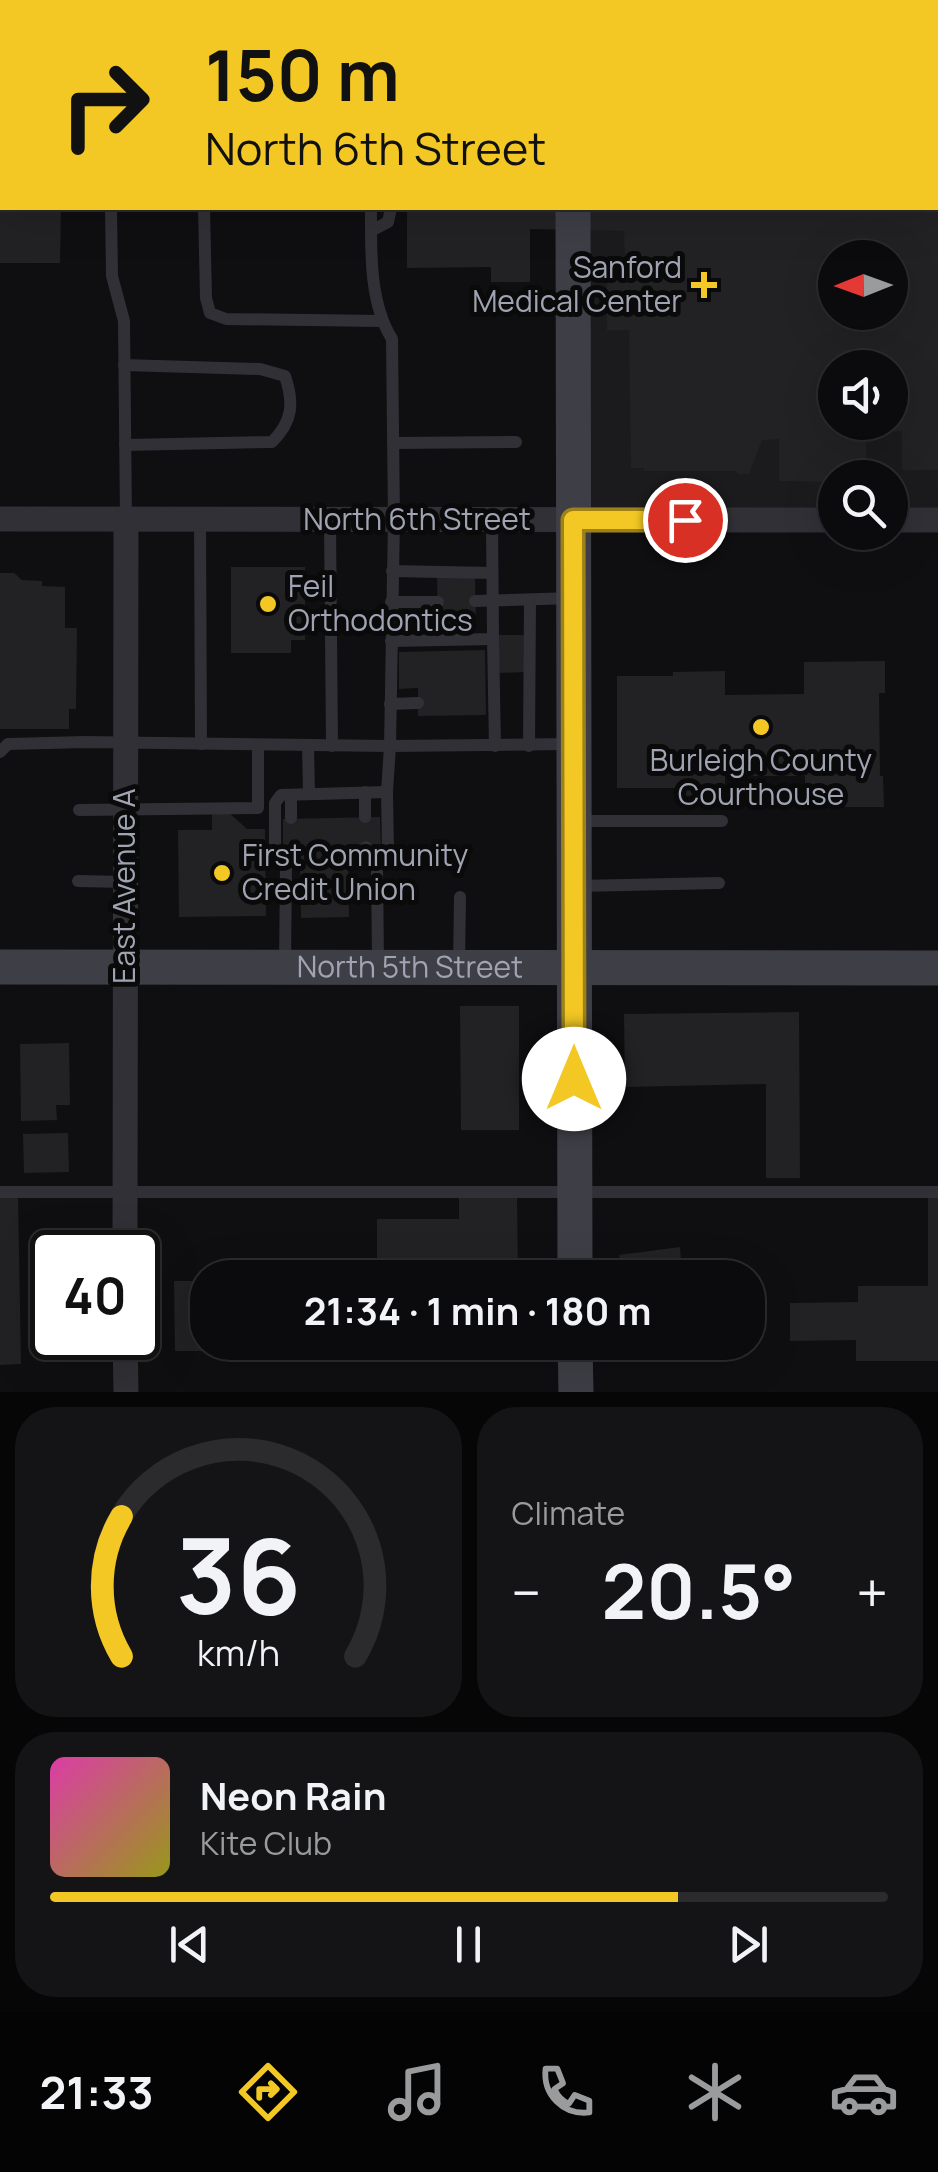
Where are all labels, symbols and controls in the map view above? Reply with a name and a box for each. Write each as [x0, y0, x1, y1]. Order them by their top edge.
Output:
text: 150 m [205, 26, 400, 122]
icon: right [40, 40, 170, 170]
text: North 6th Street [205, 117, 546, 179]
north arrow [818, 240, 908, 330]
map controls [818, 240, 908, 550]
place label: Sanford Medical Center [472, 246, 682, 321]
marker: Sanford Medical Center [691, 272, 717, 298]
button: sound [818, 350, 908, 440]
button: search [818, 460, 908, 550]
pin [643, 478, 728, 563]
icon: arrive [658, 493, 713, 548]
street label: North 6th Street [303, 498, 531, 539]
place label: Feil Orthodontics [288, 565, 473, 640]
marker: Feil Orthodontics [257, 593, 279, 615]
marker: Burleigh County Courthouse [750, 716, 772, 738]
place label: Burleigh County Courthouse [650, 739, 872, 814]
street label: East Avenue A [103, 788, 144, 984]
place label: First Community Credit Union [242, 834, 468, 909]
marker: First Community Credit Union [211, 862, 233, 884]
street label: North 5th Street [297, 945, 523, 987]
position arrow [522, 1027, 626, 1131]
speed limit sign: 40 [30, 1230, 160, 1360]
text: 21:34 · 1 min · 180 m [304, 1284, 651, 1336]
text: Climate [512, 1491, 625, 1535]
text: 36 [176, 1503, 301, 1645]
text: 20.5° [602, 1539, 796, 1642]
text: − [512, 1554, 541, 1630]
text: + [856, 1554, 888, 1630]
text: km/h [197, 1628, 280, 1677]
text: Neon Rain [200, 1769, 386, 1821]
text: Kite Club [200, 1821, 332, 1865]
icon: previous [162, 1917, 217, 1972]
icon: pause [441, 1917, 496, 1972]
icon: next [721, 1917, 776, 1972]
icon: directions [233, 2057, 303, 2127]
icon: music [382, 2057, 452, 2127]
icon: phone [531, 2057, 601, 2127]
icon: climate [680, 2057, 750, 2127]
icon: car [829, 2057, 899, 2127]
text: 21:33 [39, 2061, 154, 2123]

